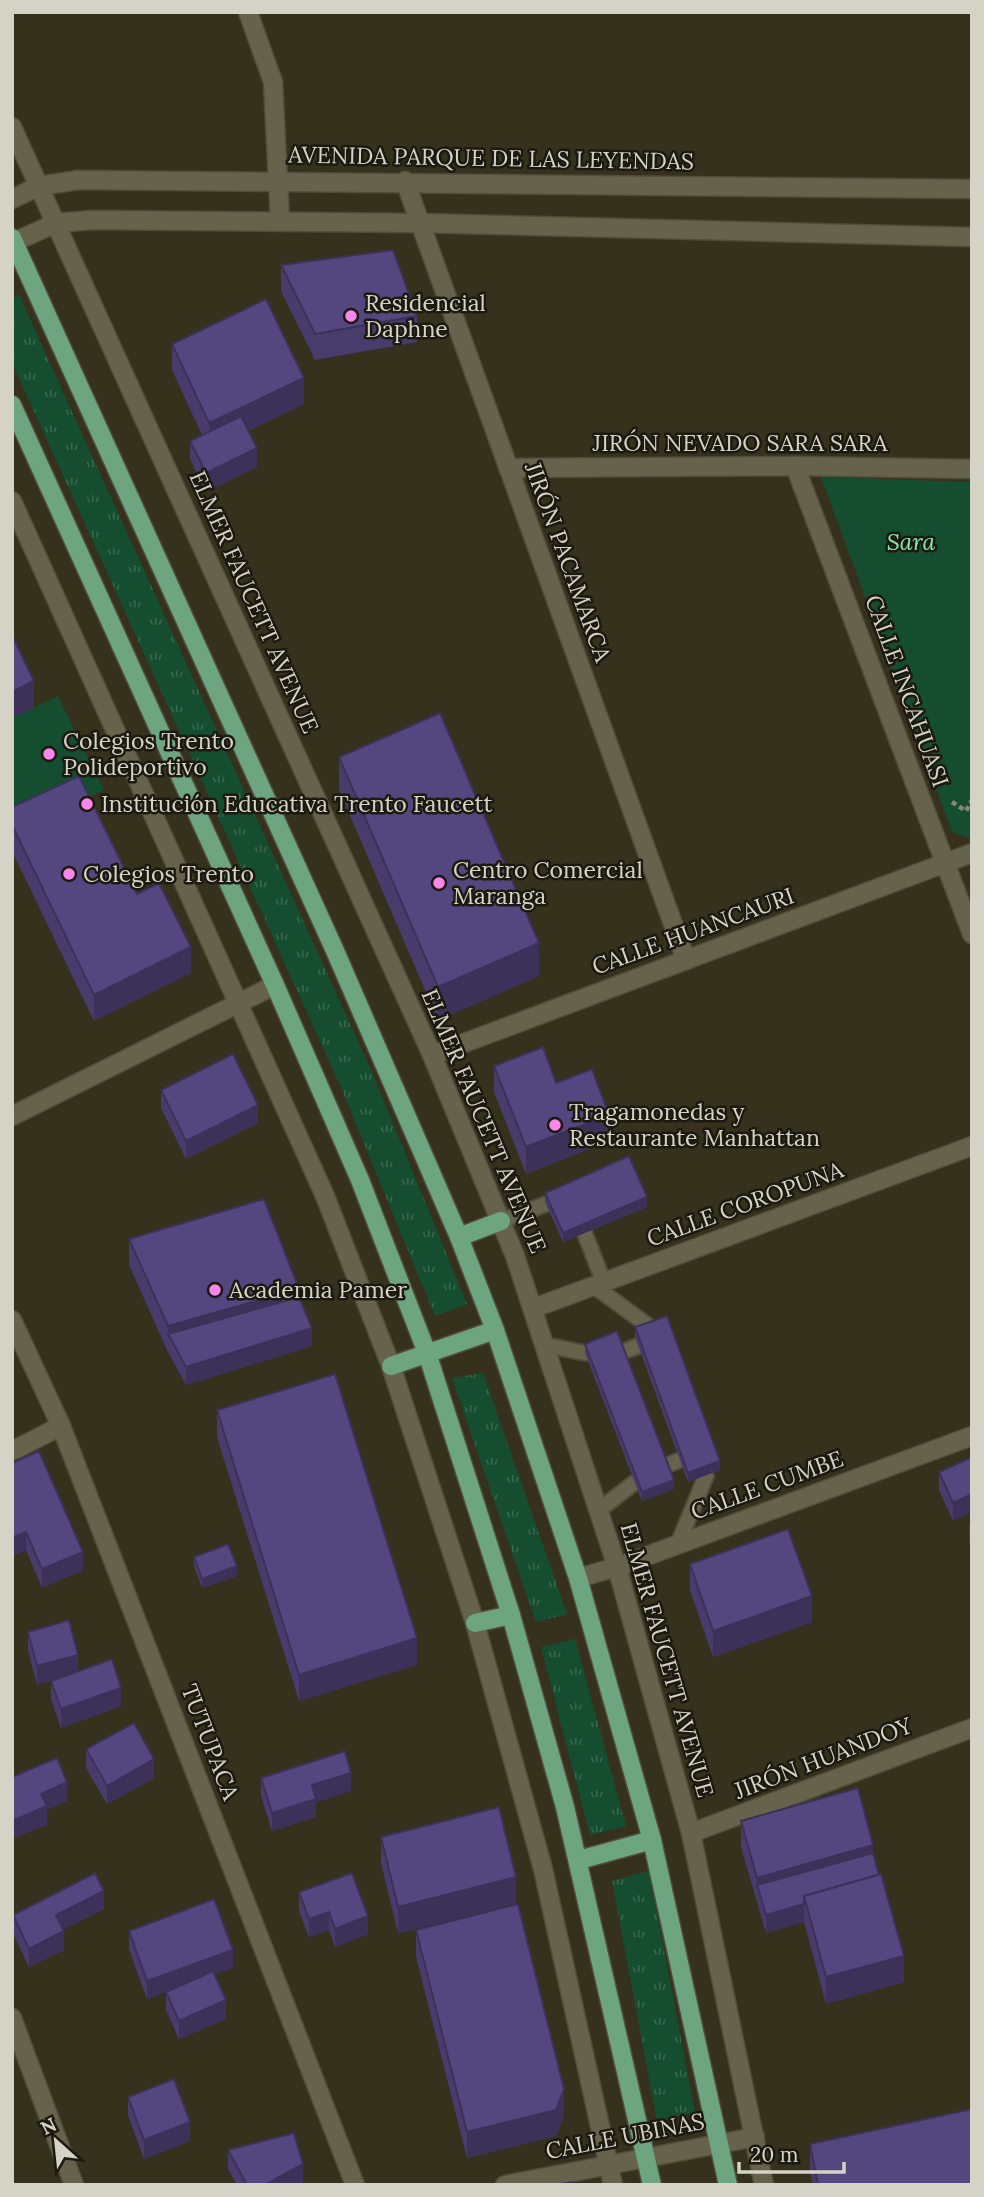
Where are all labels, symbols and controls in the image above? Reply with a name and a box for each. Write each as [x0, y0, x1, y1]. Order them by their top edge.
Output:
street label: AVENIDA PARQUE DE LAS LEYENDAS [287, 139, 694, 176]
place label: Residencial Daphne [365, 288, 486, 343]
marker: Residencial Daphne [343, 308, 359, 324]
street label: JIRÓN NEVADO SARA SARA [592, 428, 888, 457]
street label: JIRÓN PACAMARCA [519, 457, 618, 666]
street label: ELMER FAUCETT AVENUE [183, 466, 326, 738]
park label: Sara [887, 527, 936, 556]
street label: CALLE INCAHUASI [859, 591, 956, 791]
place label: Colegios Trento Polideportivo [63, 726, 234, 781]
marker: Colegios Trento Polideportivo [41, 746, 57, 762]
place label: Institución Educativa Trento Faucett [101, 789, 493, 818]
marker: Institución Educativa Trento Faucett [79, 796, 95, 812]
place label: Centro Comercial Maranga [453, 855, 643, 910]
place label: Colegios Trento [83, 859, 254, 888]
marker: Colegios Trento [61, 866, 77, 882]
marker: Centro Comercial Maranga [431, 875, 447, 891]
street label: CALLE HUANCAURI [588, 880, 798, 981]
street label: ELMER FAUCETT AVENUE [416, 984, 553, 1257]
place label: Tragamonedas y Restaurante Manhattan [569, 1097, 820, 1152]
marker: Tragamonedas y Restaurante Manhattan [547, 1117, 563, 1133]
street label: CALLE COROPUNA [643, 1154, 848, 1253]
place label: Academia Pamer [228, 1275, 407, 1304]
marker: Academia Pamer [207, 1282, 223, 1298]
street label: CALLE CUMBE [687, 1444, 847, 1526]
street label: ELMER FAUCETT AVENUE [614, 1519, 721, 1800]
street label: TUTUPACA [175, 1680, 246, 1804]
street label: JIRÓN HUANDOY [729, 1710, 916, 1805]
north arrow [21, 2106, 91, 2176]
street label: CALLE UBINAS [543, 2106, 707, 2165]
text: N [36, 2112, 61, 2140]
scale bar [739, 2130, 844, 2174]
text: 20 m [750, 2141, 799, 2168]

